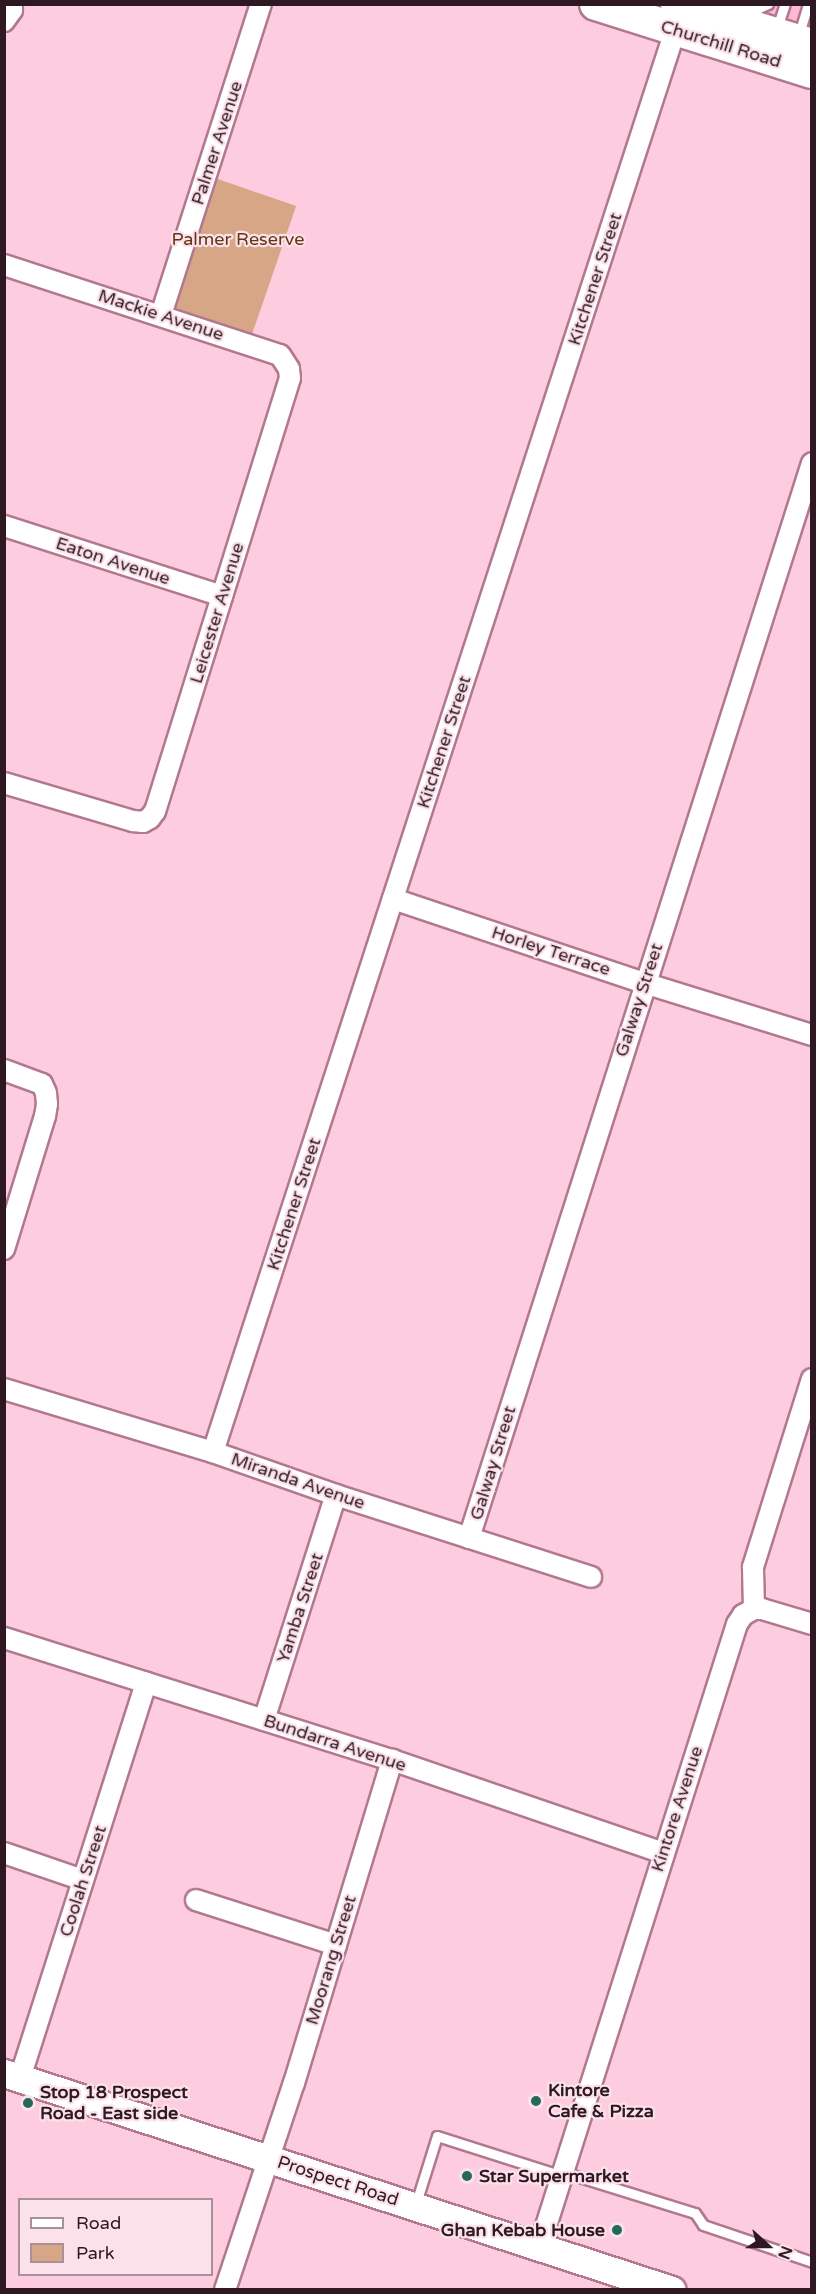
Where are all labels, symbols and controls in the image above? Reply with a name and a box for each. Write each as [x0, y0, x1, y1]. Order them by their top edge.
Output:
street label: Churchill Road [658, 15, 784, 73]
street label: Palmer Avenue [187, 78, 247, 208]
street label: Kitchener Street [563, 210, 627, 348]
park label: Palmer Reserve [172, 228, 304, 250]
street label: Mackie Avenue [96, 285, 226, 345]
street label: Eaton Avenue [53, 532, 173, 590]
street label: Leicester Avenue [185, 540, 249, 686]
street label: Kitchener Street [412, 673, 476, 811]
street label: Horley Terrace [489, 922, 613, 980]
street label: Galway Street [610, 940, 668, 1060]
street label: Kitchener Street [262, 1135, 326, 1273]
street label: Galway Street [465, 1403, 521, 1523]
street label: Miranda Avenue [228, 1448, 368, 1514]
street label: Yamba Street [272, 1550, 328, 1666]
street label: Bundarra Avenue [261, 1710, 409, 1776]
street label: Kintore Avenue [647, 1743, 707, 1875]
street label: Coolah Street [55, 1823, 111, 1939]
street label: Moorang Street [301, 1893, 361, 2027]
place label: Kintore Cafe & Pizza [548, 2080, 654, 2122]
place label: Stop 18 Prospect Road - East side [40, 2082, 188, 2124]
marker: Kintore Cafe & Pizza [529, 2094, 543, 2108]
marker: Stop 18 Prospect Road - East side [21, 2096, 35, 2110]
street label: Prospect Road [275, 2151, 401, 2211]
place label: Star Supermarket [479, 2165, 629, 2187]
marker: Star Supermarket [460, 2169, 474, 2183]
legend [18, 2198, 213, 2276]
text: Road [76, 2212, 121, 2234]
north arrow [738, 2216, 798, 2276]
place label: Ghan Kebab House [441, 2219, 605, 2241]
marker: Ghan Kebab House [610, 2223, 624, 2237]
text: Park [76, 2242, 114, 2264]
text: N [773, 2243, 796, 2262]

